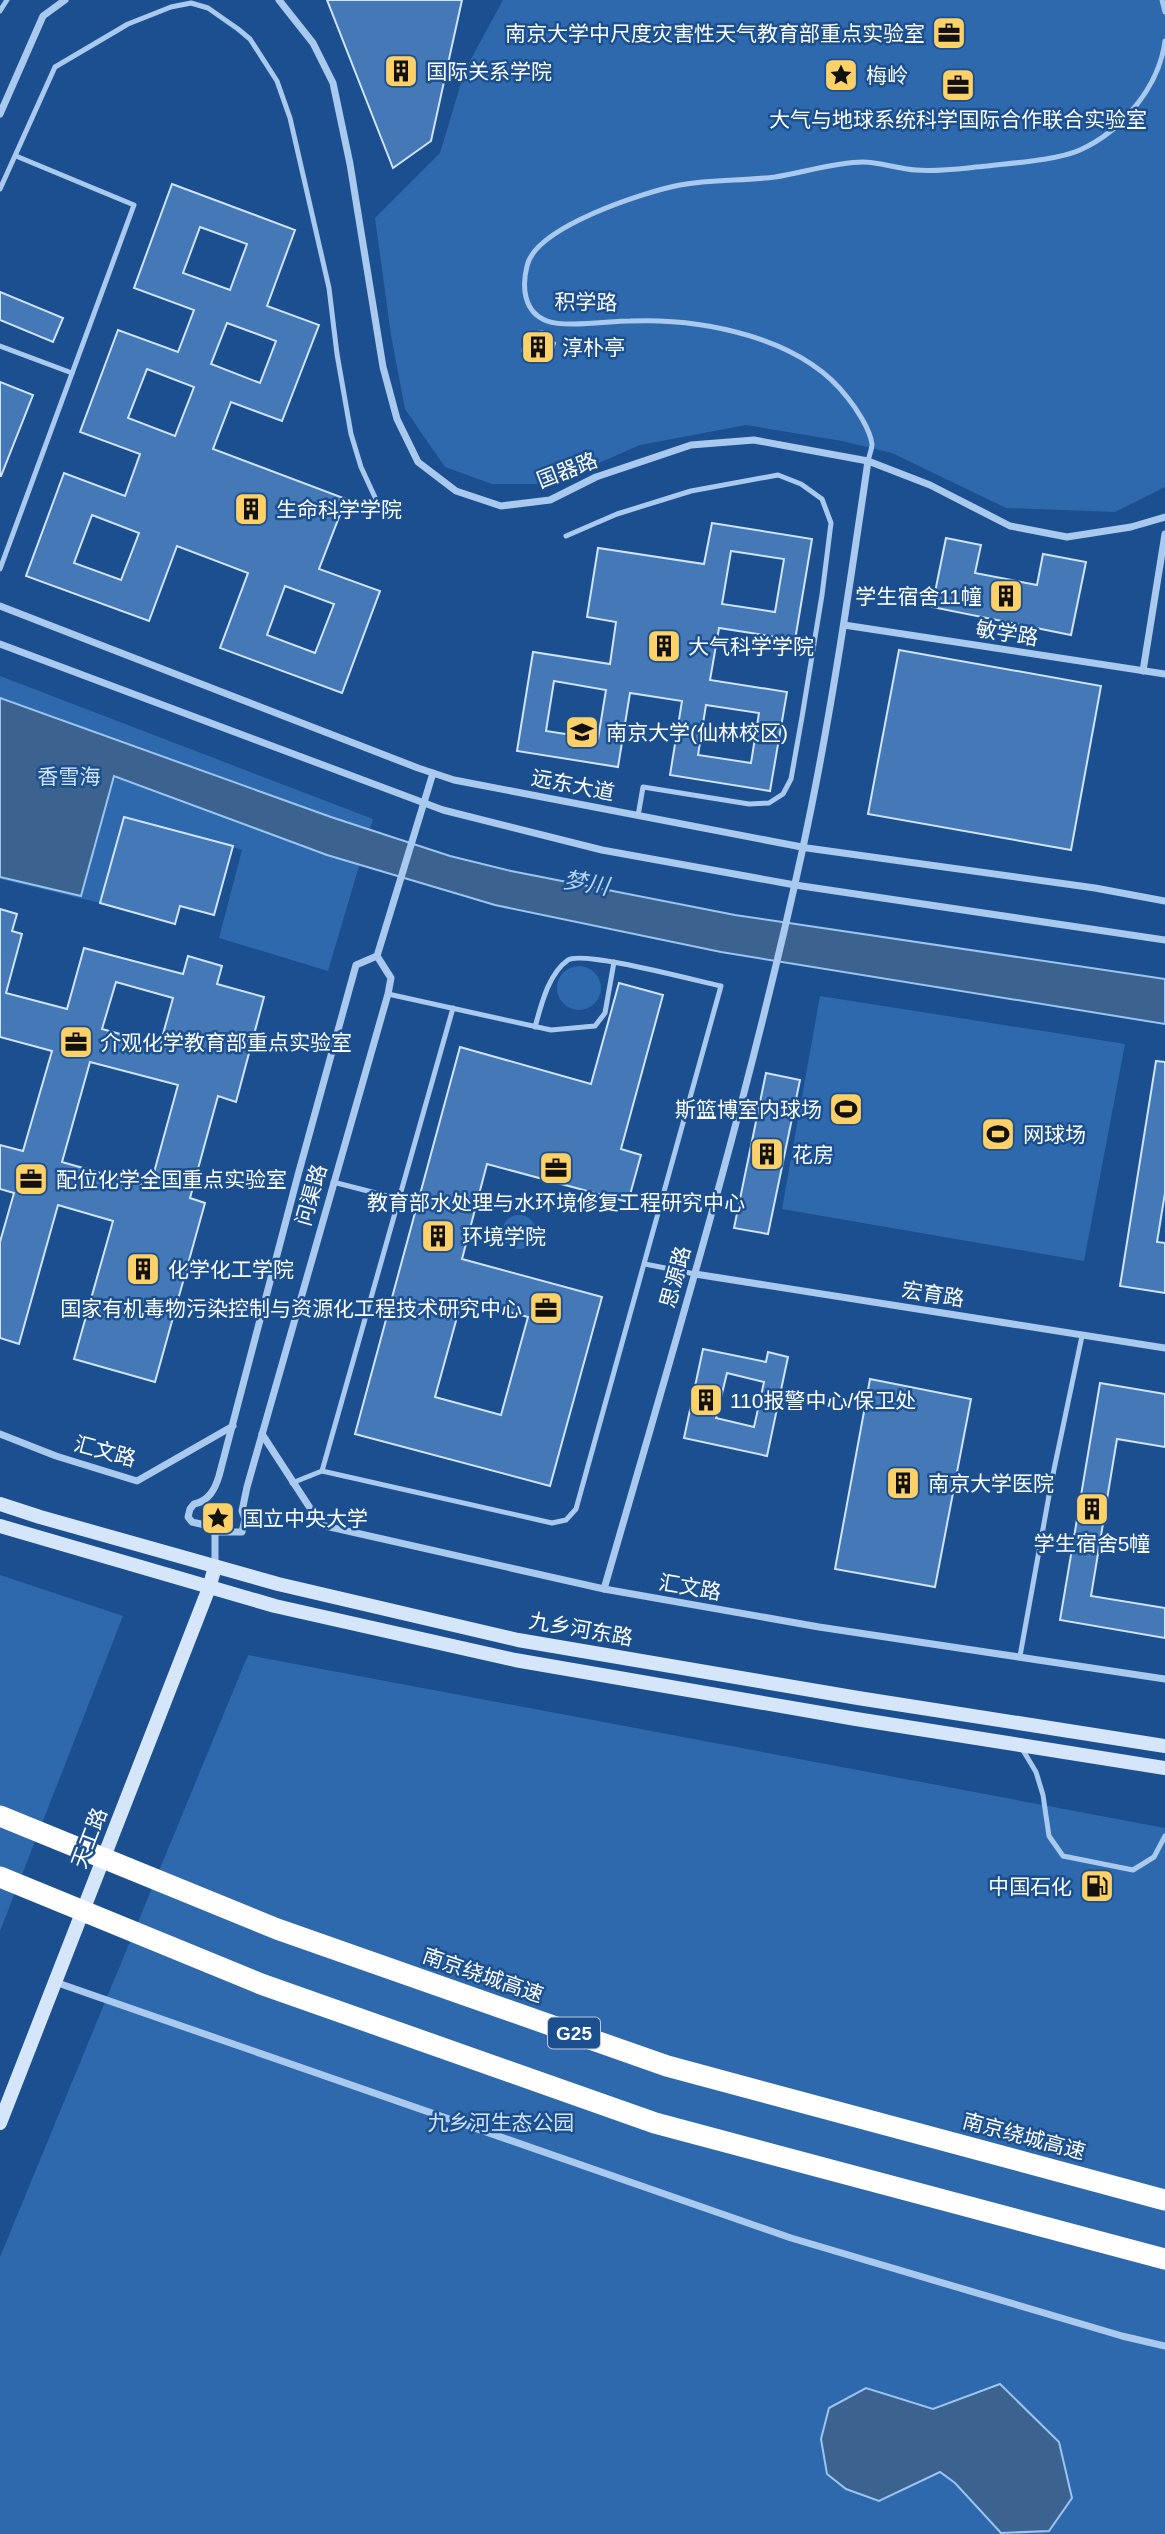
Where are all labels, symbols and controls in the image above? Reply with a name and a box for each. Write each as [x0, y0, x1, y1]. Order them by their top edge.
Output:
office icon: 南京大学中尺度灾害性天气教育部重点实验室 [930, 14, 968, 52]
place label: 南京大学中尺度灾害性天气教育部重点实验室 [505, 22, 925, 45]
building icon: 国际关系学院 [382, 52, 420, 90]
place icon: 梅岭 [822, 56, 860, 94]
place label: 国际关系学院 [426, 60, 552, 83]
place label: 梅岭 [866, 64, 908, 87]
office icon: 大气与地球系统科学国际合作联合实验室 [939, 66, 977, 104]
place label: 大气与地球系统科学国际合作联合实验室 [769, 108, 1147, 131]
street label: 积学路 [554, 290, 618, 314]
building icon: 淳朴亭 [519, 328, 557, 366]
place label: 淳朴亭 [562, 336, 625, 359]
street label: 国器路 [533, 448, 601, 492]
building icon: 生命科学学院 [232, 490, 270, 528]
place label: 生命科学学院 [276, 498, 402, 521]
building icon: 学生宿舍11幢 [987, 577, 1025, 615]
place label: 学生宿舍11幢 [855, 585, 982, 608]
street label: 敏学路 [974, 617, 1040, 649]
building icon: 大气科学学院 [645, 627, 683, 665]
place label: 大气科学学院 [688, 635, 814, 658]
school or university icon: 南京大学(仙林校区) [563, 713, 601, 751]
place label: 南京大学(仙林校区) [606, 721, 788, 744]
park label: 香雪海 [38, 765, 101, 788]
street label: 远东大道 [530, 766, 616, 804]
water label: 梦川 [561, 867, 614, 900]
office icon: 介观化学教育部重点实验室 [57, 1023, 95, 1061]
place label: 介观化学教育部重点实验室 [100, 1031, 352, 1054]
sports icon: 斯篮博室内球场 [827, 1090, 865, 1128]
place label: 斯篮博室内球场 [675, 1098, 822, 1121]
sports icon: 网球场 [979, 1115, 1017, 1153]
place label: 网球场 [1023, 1123, 1086, 1146]
building icon: 花房 [748, 1135, 786, 1173]
place label: 花房 [792, 1143, 834, 1166]
office icon: 教育部水处理与水环境修复工程研究中心 [537, 1149, 575, 1187]
office icon: 配位化学全国重点实验室 [12, 1160, 50, 1198]
street label: 问渠路 [291, 1162, 331, 1228]
place label: 配位化学全国重点实验室 [56, 1168, 287, 1191]
place label: 教育部水处理与水环境修复工程研究中心 [367, 1191, 745, 1214]
building icon: 环境学院 [419, 1217, 457, 1255]
place label: 环境学院 [462, 1225, 546, 1248]
street label: 思源路 [656, 1244, 694, 1310]
building icon: 化学化工学院 [124, 1250, 162, 1288]
place label: 化学化工学院 [168, 1258, 294, 1281]
street label: 宏育路 [900, 1278, 966, 1310]
office icon: 国家有机毒物污染控制与资源化工程技术研究中心 [527, 1289, 565, 1327]
place label: 国家有机毒物污染控制与资源化工程技术研究中心 [60, 1297, 522, 1320]
building icon: 110报警中心/保卫处 [687, 1381, 725, 1419]
place label: 110报警中心/保卫处 [730, 1389, 916, 1412]
street label: 汇文路 [72, 1432, 138, 1470]
building icon: 南京大学医院 [884, 1464, 922, 1502]
place label: 南京大学医院 [928, 1472, 1054, 1495]
building icon: 学生宿舍5幢 [1073, 1490, 1111, 1528]
place icon: 国立中央大学 [199, 1499, 237, 1537]
place label: 国立中央大学 [242, 1507, 368, 1530]
place label: 学生宿舍5幢 [1034, 1532, 1150, 1555]
street label: 汇文路 [657, 1570, 723, 1604]
street label: 九乡河东路 [527, 1609, 635, 1649]
street label: 天工路 [67, 1804, 111, 1872]
fuel station icon: 中国石化 [1078, 1867, 1116, 1905]
place label: 中国石化 [988, 1875, 1072, 1898]
street label: 南京绕城高速 [420, 1944, 546, 2006]
road number: G25 [548, 2018, 600, 2048]
street label: 南京绕城高速 [960, 2109, 1088, 2163]
park label: 九乡河生态公园 [428, 2111, 575, 2134]

